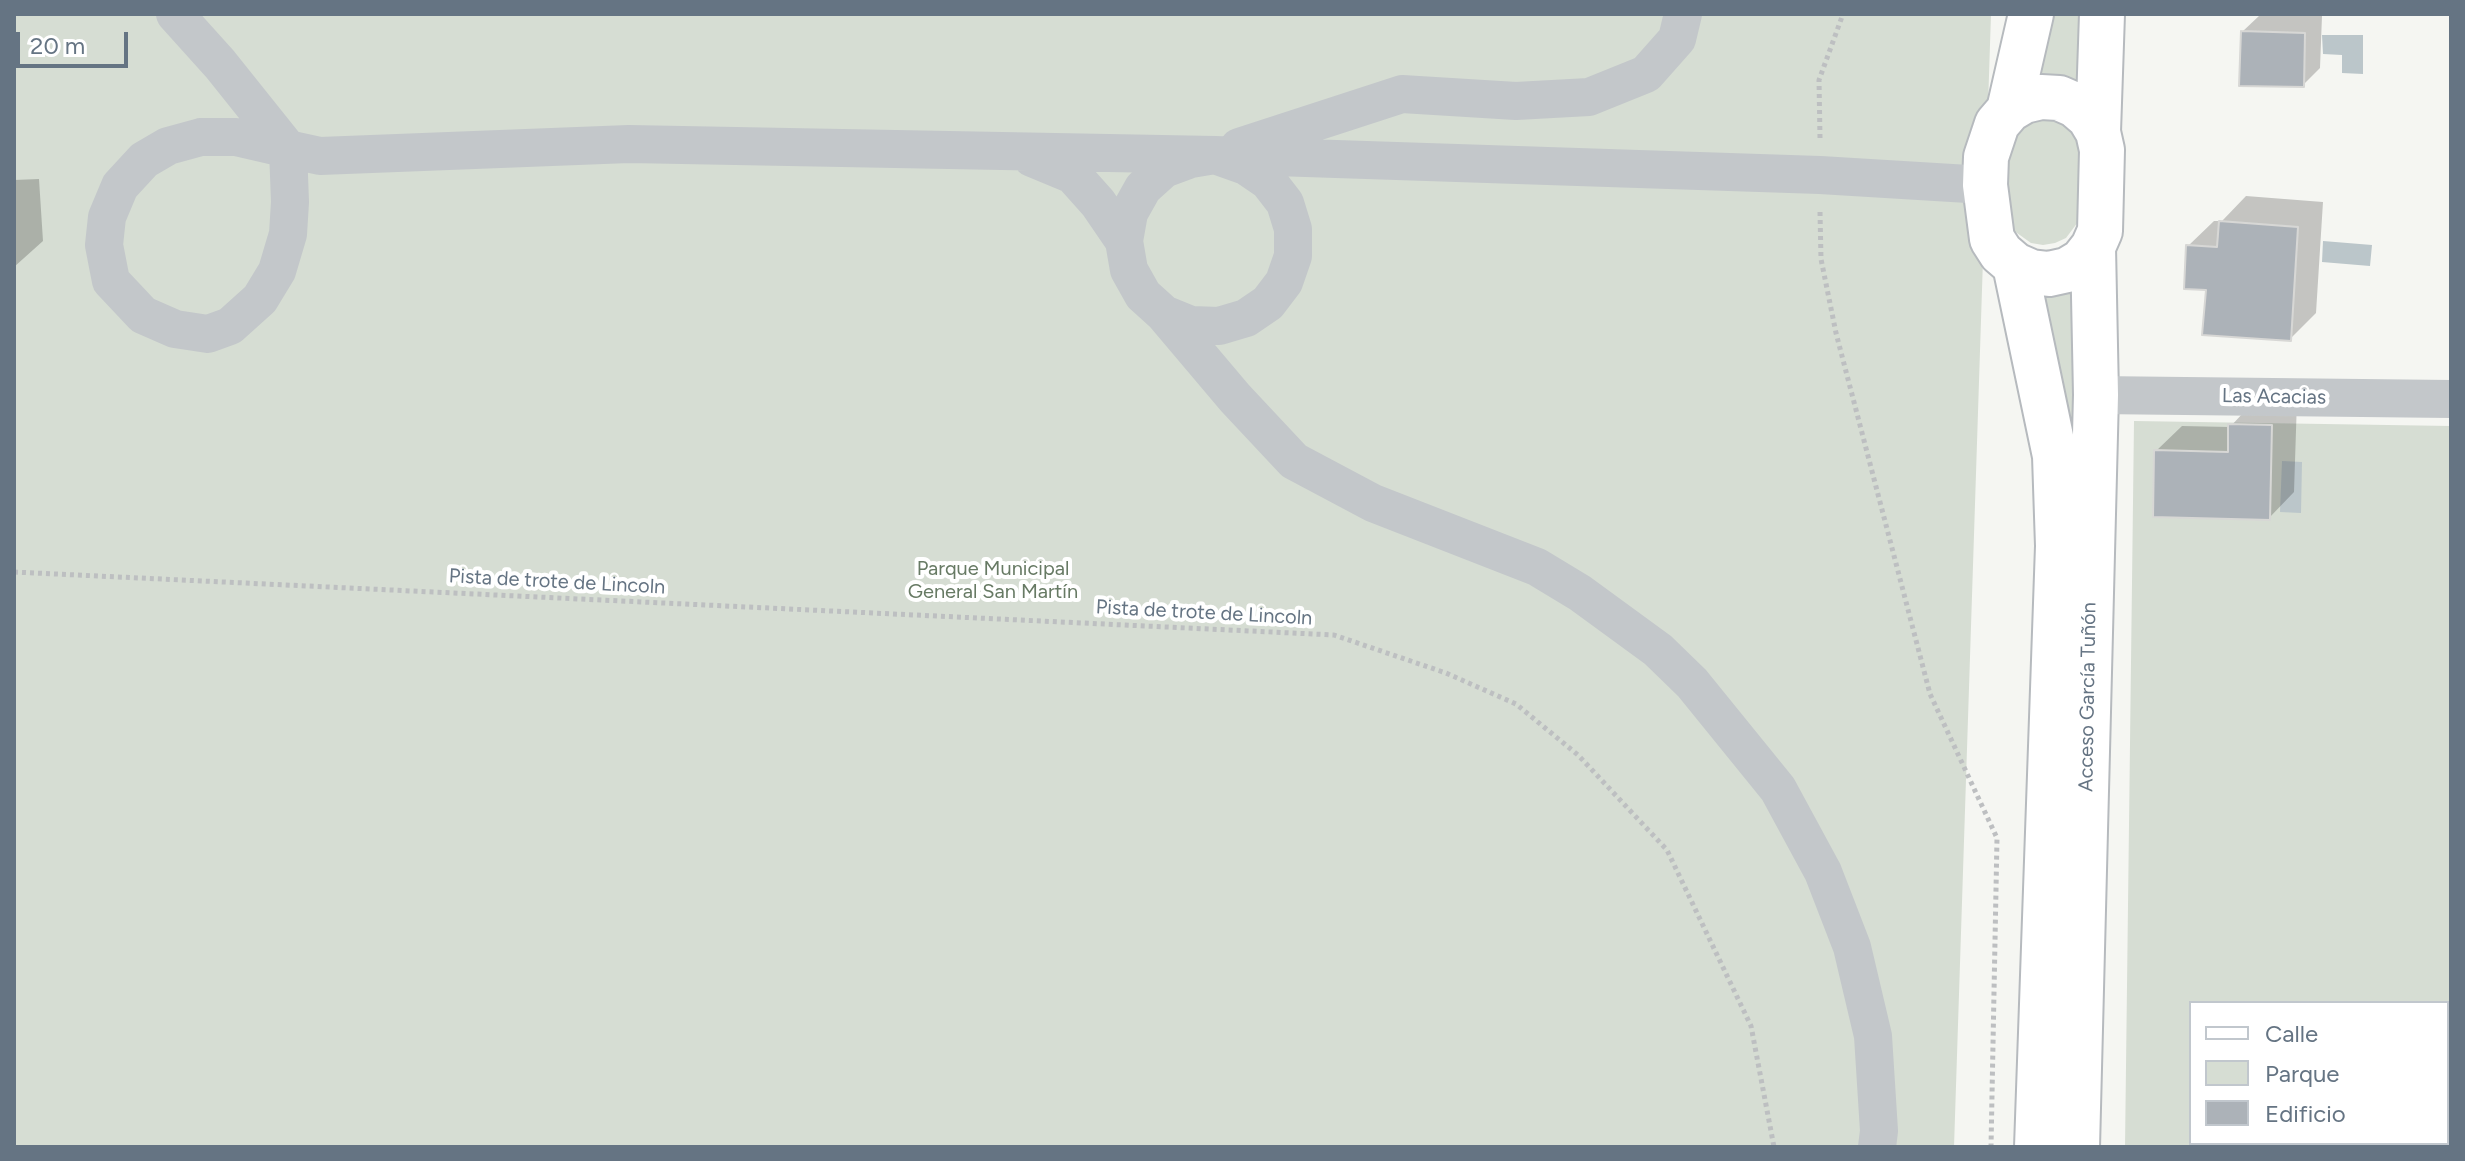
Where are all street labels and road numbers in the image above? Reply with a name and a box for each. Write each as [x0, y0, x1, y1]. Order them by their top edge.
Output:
street label: Las Acacias [2222, 384, 2326, 410]
street label: Pista de trote de Lincoln [448, 564, 666, 600]
street label: Pista de trote de Lincoln [1095, 595, 1313, 631]
street label: Acceso García Tuñón [2074, 602, 2102, 792]

